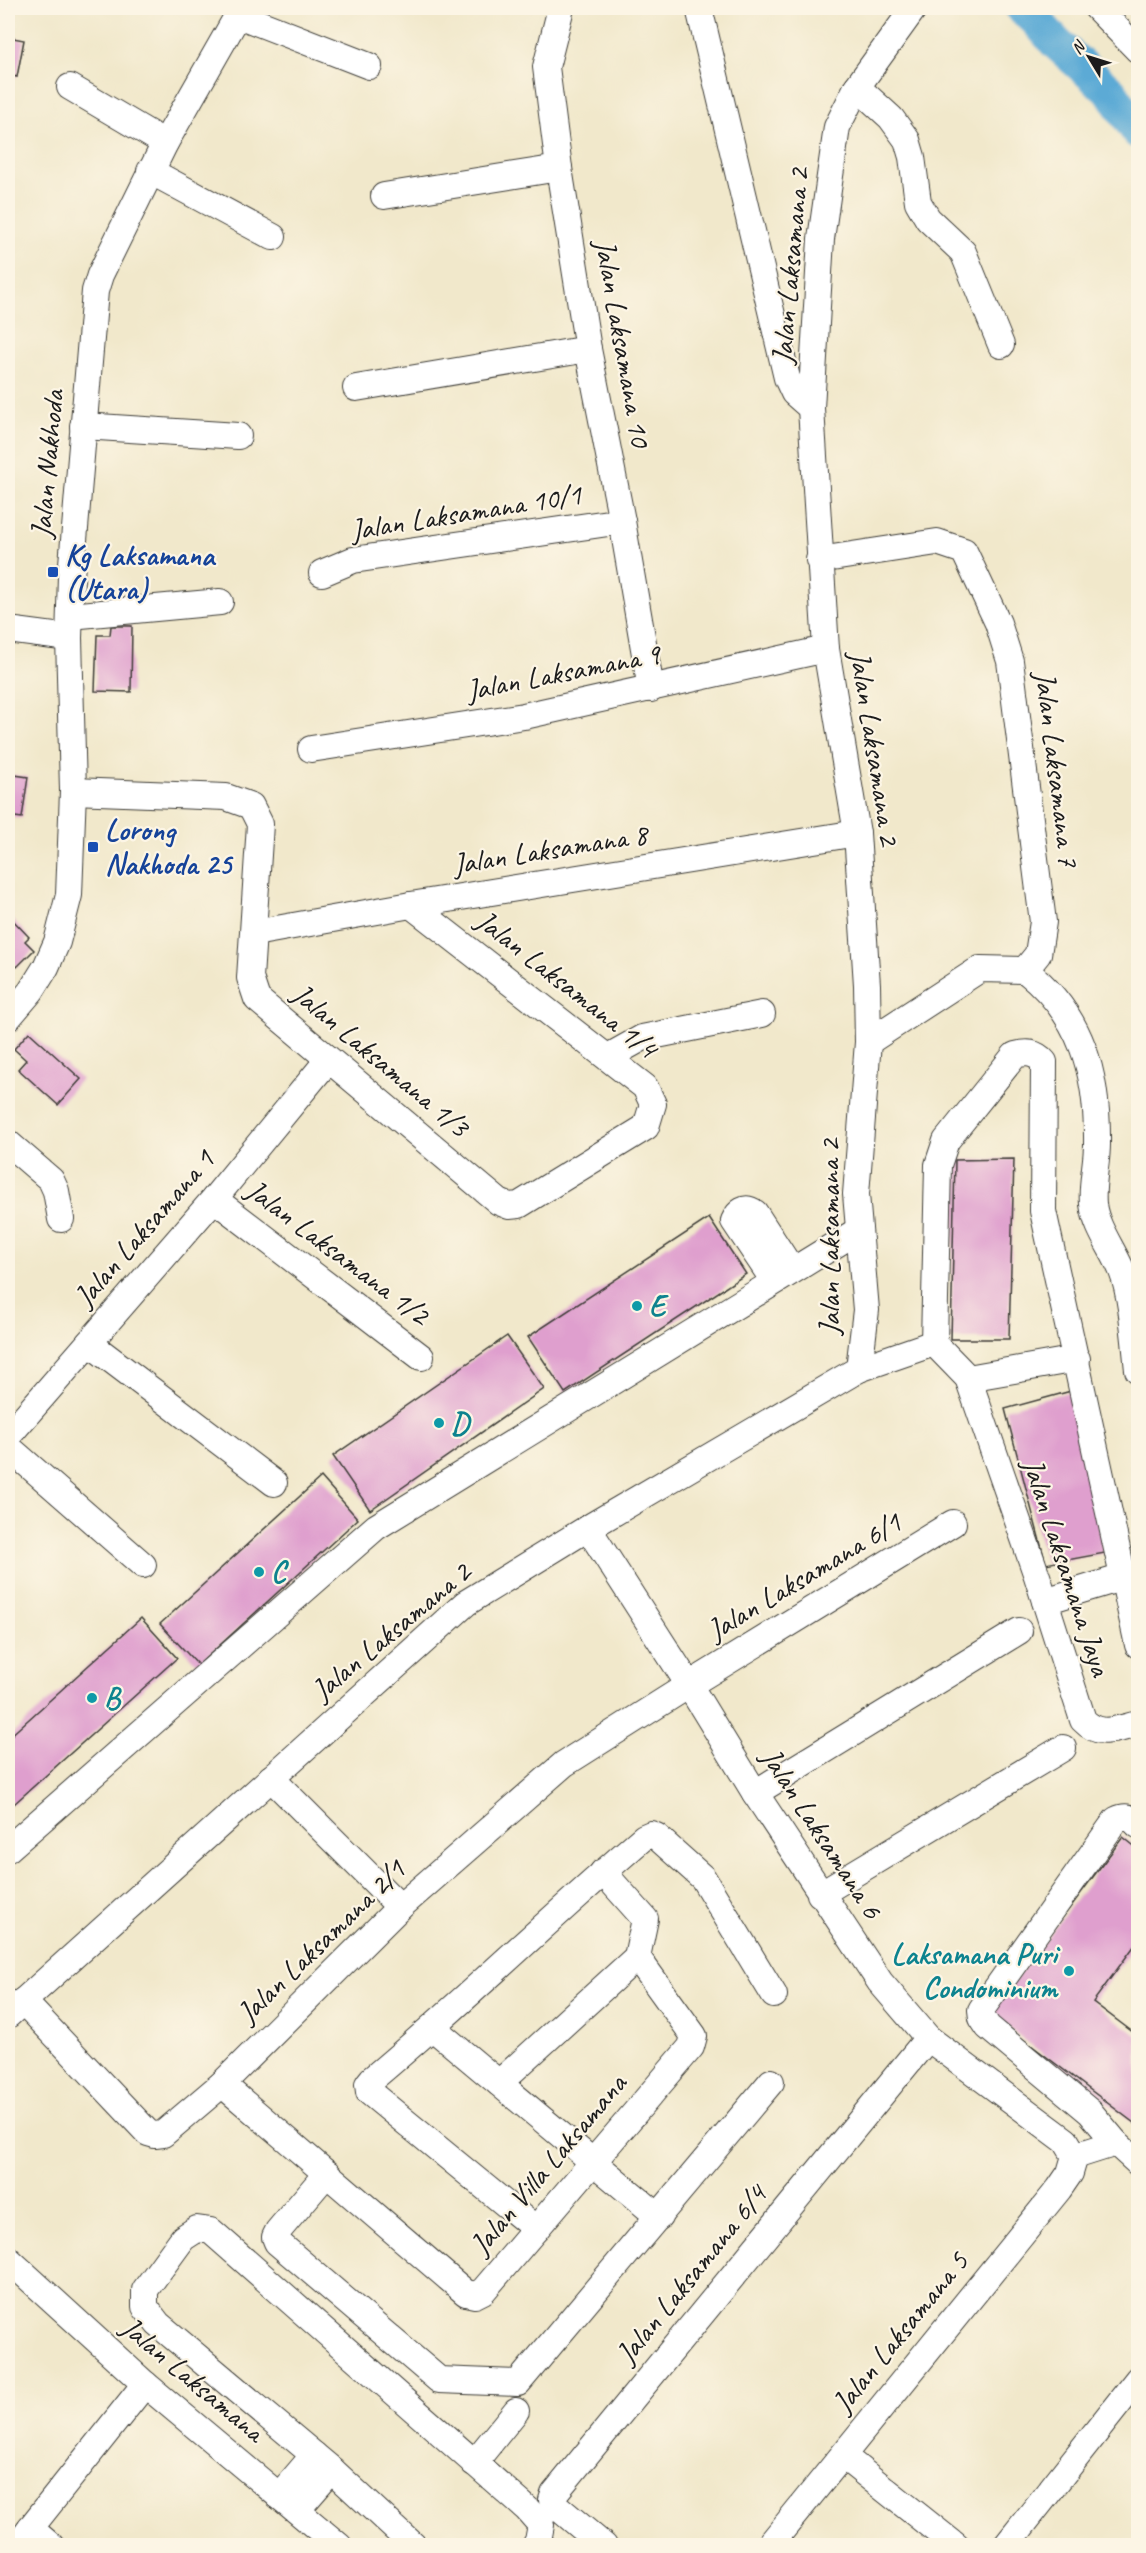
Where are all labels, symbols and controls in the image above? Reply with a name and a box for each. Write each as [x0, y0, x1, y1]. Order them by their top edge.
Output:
north arrow [1059, 27, 1119, 87]
text: N [1067, 36, 1091, 58]
street label: Jalan Laksamana 2 [762, 164, 818, 367]
street label: Jalan Laksamana 10 [586, 234, 660, 452]
street label: Jalan Nakhoda [21, 386, 73, 542]
street label: Jalan Laksamana 10/1 [346, 475, 586, 549]
place label: Kg Laksamana (Utara) [65, 536, 217, 608]
marker: Kg Laksamana (Utara) [46, 565, 60, 579]
street label: Jalan Laksamana 9 [461, 634, 665, 710]
street label: Jalan Laksamana 2 [841, 646, 910, 850]
street label: Jalan Laksamana 7 [1026, 667, 1088, 870]
place label: Lorong Nakhoda 25 [105, 811, 234, 883]
street label: Jalan Laksamana 8 [448, 814, 652, 883]
marker: Lorong Nakhoda 25 [86, 840, 100, 854]
street label: Jalan Laksamana 1/4 [467, 900, 667, 1068]
street label: Jalan Laksamana 1/3 [283, 974, 479, 1147]
street label: Jalan Laksamana 2 [810, 1136, 848, 1337]
street label: Jalan Laksamana 1 [64, 1140, 224, 1316]
street label: Jalan Laksamana 1/2 [237, 1170, 439, 1335]
place label: E [649, 1287, 669, 1325]
marker: E [630, 1299, 644, 1313]
place label: D [451, 1404, 472, 1442]
marker: D [432, 1416, 446, 1430]
street label: Jalan Laksamana Jaya [1013, 1452, 1121, 1682]
street label: Jalan Laksamana 6/1 [698, 1502, 909, 1650]
street label: Jalan Laksamana 2 [302, 1552, 480, 1710]
place label: C [271, 1553, 289, 1591]
marker: C [252, 1565, 266, 1579]
place label: B [104, 1679, 122, 1717]
marker: B [85, 1691, 99, 1705]
street label: Jalan Laksamana 6 [752, 1739, 892, 1927]
street label: Jalan Laksamana 2/1 [227, 1850, 414, 2032]
place label: Laksamana Puri Condominium [891, 1935, 1061, 2007]
marker: Laksamana Puri Condominium [1062, 1964, 1076, 1978]
street label: Jalan Villa Laksamana [460, 2064, 636, 2264]
street label: Jalan Laksamana 6/4 [606, 2175, 776, 2373]
street label: Jalan Laksamana 5 [822, 2243, 977, 2422]
street label: Jalan Laksamana [112, 2307, 274, 2452]

